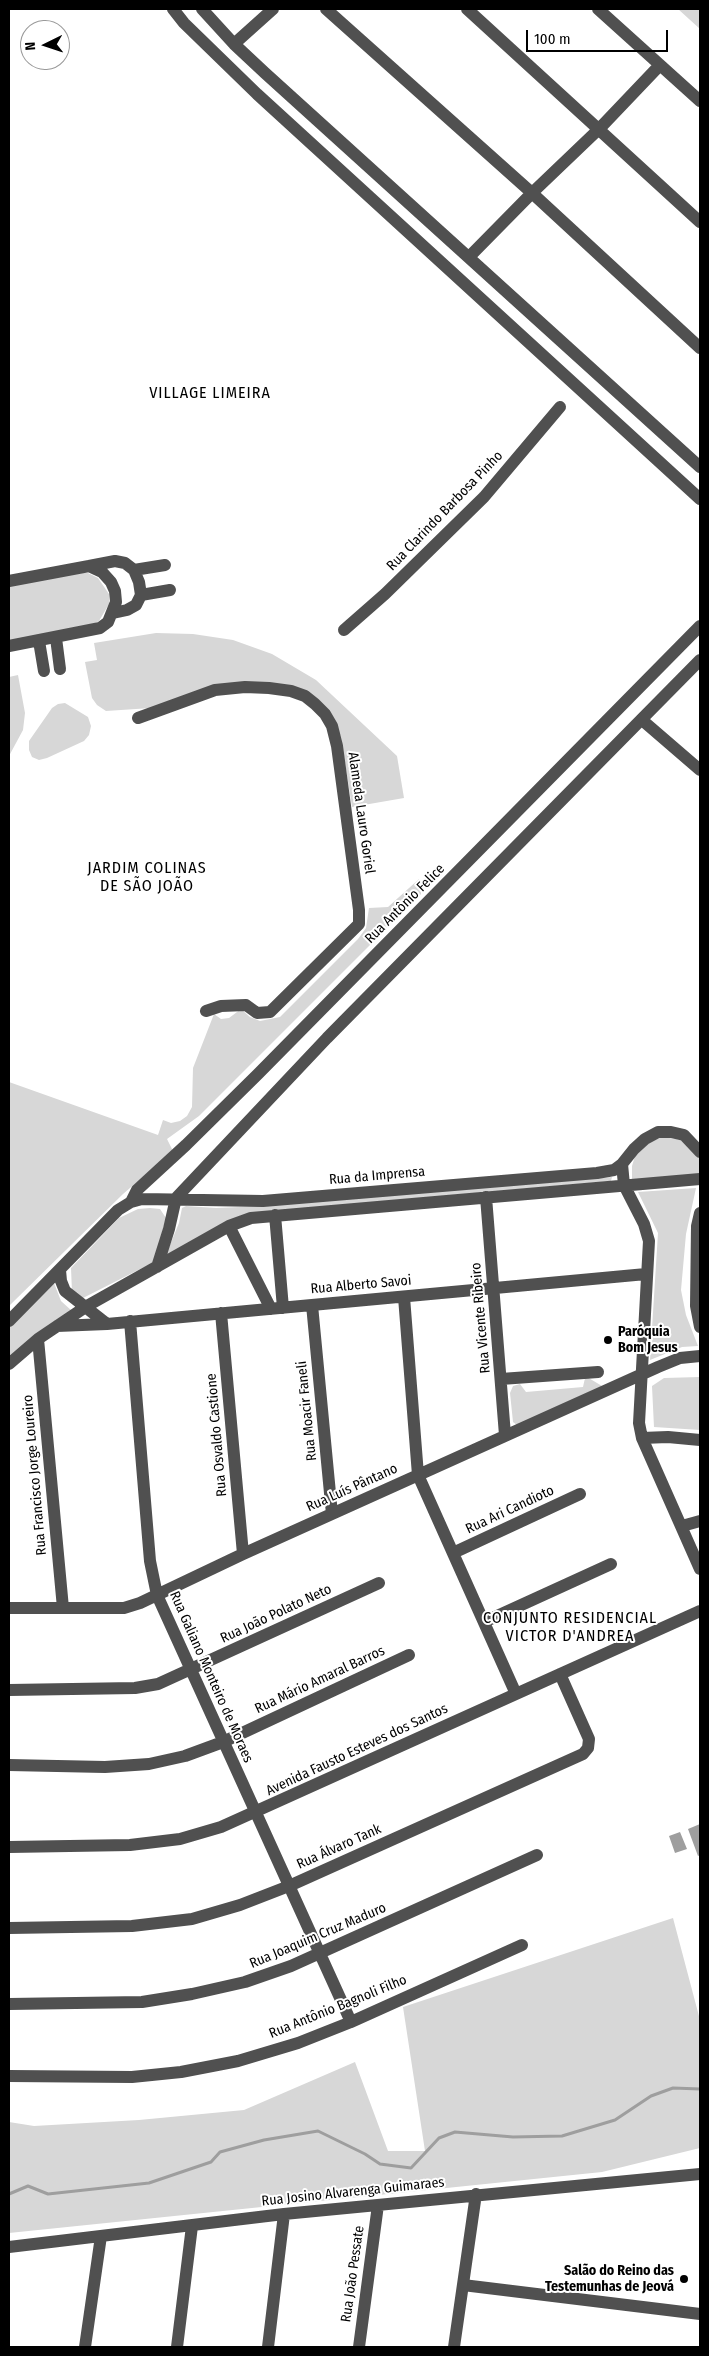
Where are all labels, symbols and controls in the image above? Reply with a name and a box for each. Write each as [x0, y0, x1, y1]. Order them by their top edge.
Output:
north arrow [20, 20, 70, 70]
scale bar [529, 20, 672, 52]
text: 100 m [534, 30, 571, 48]
text: N [22, 41, 39, 51]
district label: VILLAGE LIMEIRA [147, 384, 273, 404]
street label: Rua Clarindo Barbosa Pinho [383, 448, 507, 574]
street label: Alameda Lauro Goriel [344, 751, 378, 875]
district label: JARDIM COLINAS DE SÃO JOÃO [86, 859, 208, 897]
street label: Rua Antônio Felice [362, 861, 448, 947]
street label: Rua da Imprensa [328, 1163, 426, 1189]
street label: Rua Vicente Ribeiro [468, 1262, 494, 1374]
street label: Rua Alberto Savoi [310, 1272, 412, 1298]
place label: Paróquia Bom Jesus [618, 1324, 678, 1356]
marker: Paróquia Bom Jesus [602, 1334, 614, 1346]
street label: Rua Moacir Faneli [293, 1360, 321, 1462]
street label: Rua Osvaldo Castione [203, 1373, 231, 1497]
street label: Rua Francisco Jorge Loureiro [20, 1394, 50, 1556]
street label: Rua Luís Pântano [304, 1460, 400, 1516]
street label: Rua Ari Candioto [463, 1482, 557, 1538]
street label: Rua João Polato Neto [218, 1581, 334, 1647]
street label: Rua Galiano Monteiro de Moraes [166, 1589, 256, 1765]
district label: CONJUNTO RESIDENCIAL VICTOR D'ANDREA [480, 1609, 660, 1647]
street label: Rua Mário Amaral Barros [252, 1643, 388, 1717]
street label: Avenida Fausto Esteves dos Santos [263, 1700, 451, 1800]
street label: Rua Álvaro Tank [294, 1821, 384, 1873]
street label: Rua Joaquim Cruz Maduro [247, 1900, 389, 1972]
street label: Rua Antônio Bagnoli Filho [267, 1972, 409, 2042]
street label: Rua Josino Alvarenga Guimaraes [261, 2174, 445, 2210]
street label: Rua João Pessate [338, 2225, 368, 2323]
place label: Salão do Reino das Testemunhas de Jeová [545, 2263, 674, 2296]
marker: Salão do Reino das Testemunhas de Jeová [678, 2273, 690, 2285]

